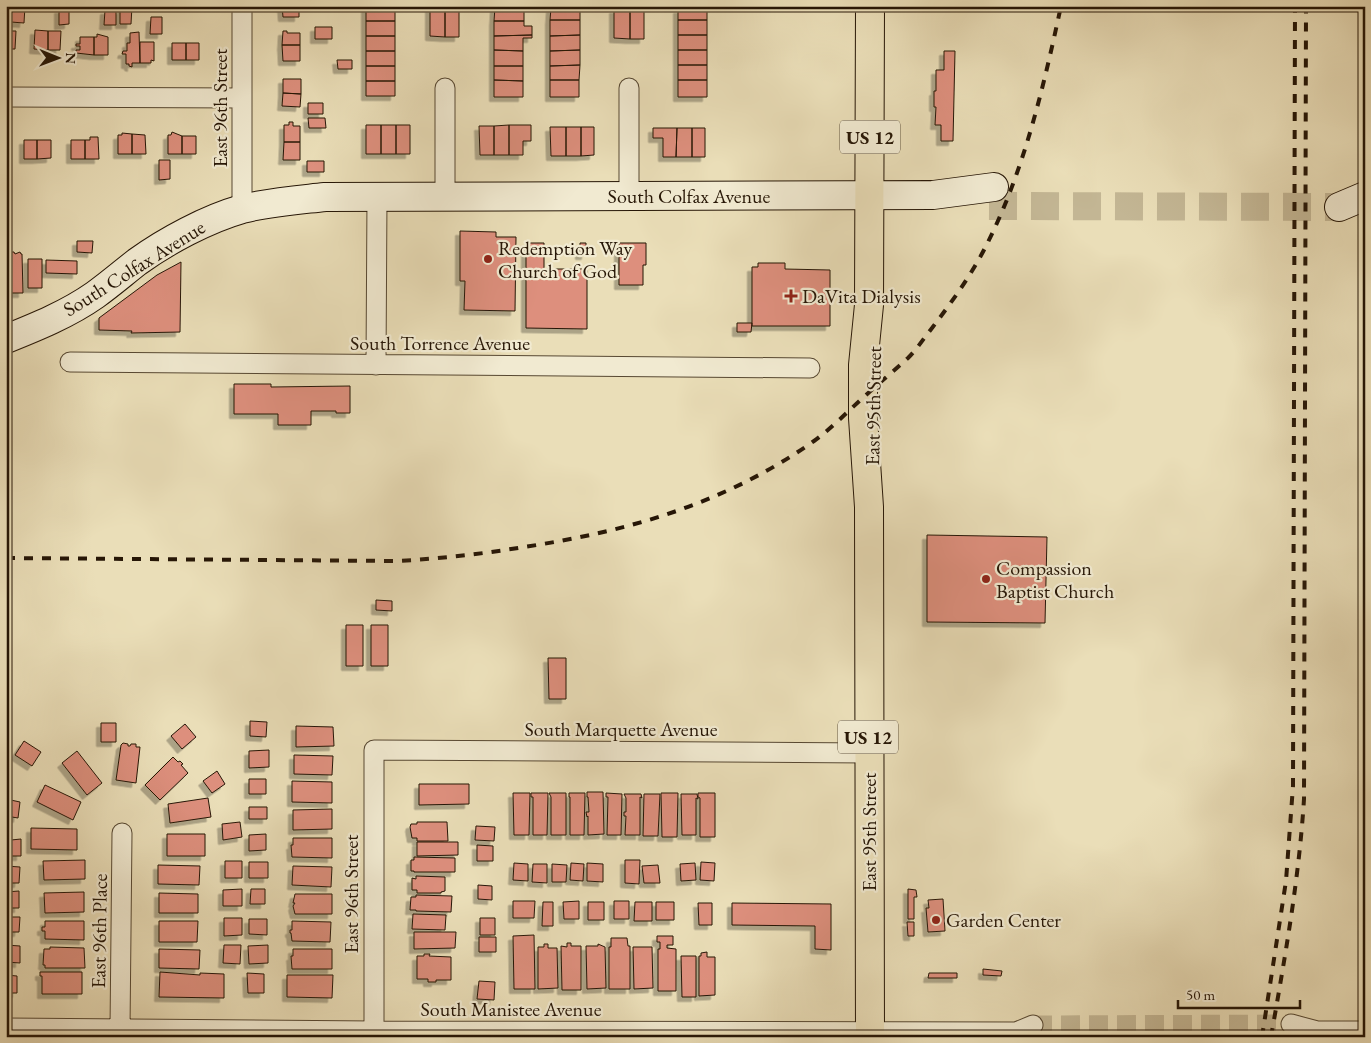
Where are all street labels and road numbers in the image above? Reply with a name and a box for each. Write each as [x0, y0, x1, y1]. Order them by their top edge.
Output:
street label: East 96th Street [207, 48, 233, 168]
road number: US 12 [840, 120, 900, 154]
street label: South Colfax Avenue [608, 183, 771, 209]
street label: South Colfax Avenue [58, 214, 210, 322]
street label: South Torrence Avenue [350, 330, 530, 356]
street label: East 95th Street [859, 345, 887, 466]
street label: South Marquette Avenue [524, 716, 718, 742]
road number: US 12 [838, 720, 898, 754]
street label: East 95th Street [856, 772, 882, 892]
street label: East 96th Street [338, 834, 364, 954]
street label: East 96th Place [85, 873, 113, 989]
street label: South Manistee Avenue [421, 996, 602, 1022]

